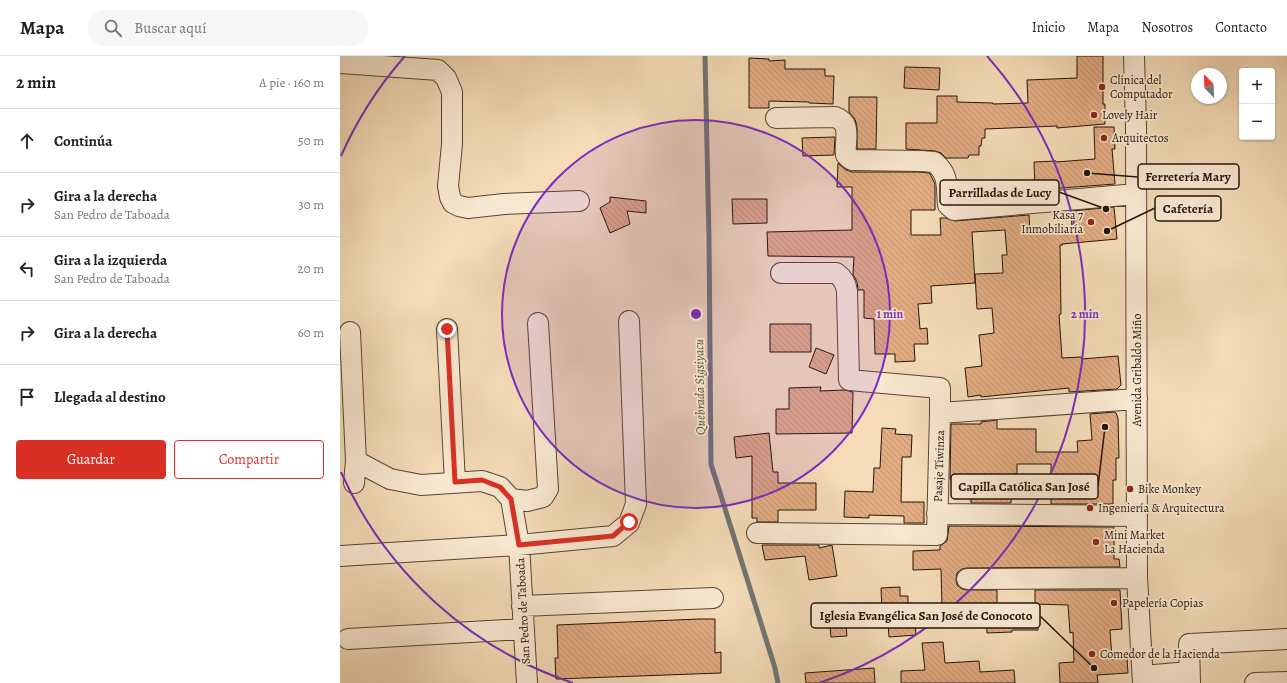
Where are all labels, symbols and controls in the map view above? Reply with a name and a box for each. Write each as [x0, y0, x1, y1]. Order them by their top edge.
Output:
search box [88, 10, 368, 46]
text: Mapa [20, 15, 64, 41]
icon: search [102, 17, 124, 39]
text: Buscar aquí [134, 18, 206, 38]
text: Inicio [1032, 18, 1065, 37]
text: Mapa [1087, 18, 1119, 37]
text: Nosotros [1141, 18, 1193, 37]
text: Contacto [1215, 18, 1267, 37]
north arrow [1191, 68, 1227, 104]
map controls [1239, 68, 1275, 140]
button: + [1239, 68, 1275, 104]
text: 2 min [16, 71, 56, 94]
place label: Clínica del Computador [1110, 72, 1173, 102]
text: A pie · 160 m [259, 74, 324, 91]
marker: Clínica del Computador [1097, 82, 1107, 92]
button: − [1239, 104, 1275, 140]
place label: Lovely Hair [1102, 107, 1158, 123]
marker: Lovely Hair [1089, 110, 1099, 120]
icon: ahead [16, 130, 38, 152]
place label: Arquitectos [1111, 130, 1169, 146]
text: Continúa [54, 131, 112, 151]
text: 50 m [298, 132, 324, 149]
marker: Arquitectos [1099, 133, 1109, 143]
callout: Ferretería Mary [1138, 164, 1239, 189]
text: Ferretería Mary [1145, 168, 1232, 185]
callout: Parrilladas de Lucy [940, 180, 1059, 205]
text: Parrilladas de Lucy [949, 184, 1052, 201]
text: Gira a la derecha [54, 186, 157, 206]
icon: right [16, 194, 38, 216]
text: 30 m [298, 196, 324, 213]
callout: Cafetería [1155, 196, 1221, 221]
text: Cafetería [1163, 200, 1214, 217]
text: San Pedro de Taboada [54, 206, 170, 223]
place label: Kasa 7 Inmobiliaría [1021, 207, 1084, 237]
marker: Kasa 7 Inmobiliaría [1086, 217, 1096, 227]
text: Gira a la izquierda [54, 250, 167, 270]
icon: left [16, 258, 38, 280]
text: 20 m [298, 260, 324, 277]
text: San Pedro de Taboada [54, 270, 170, 287]
text: 1 min [877, 306, 904, 322]
text: 2 min [1071, 306, 1099, 322]
centre of rings [689, 307, 703, 321]
street label: Avenida Gribaldo Miño [1129, 313, 1145, 427]
route end [438, 320, 456, 338]
icon: right [16, 322, 38, 344]
text: Gira a la derecha [54, 323, 157, 343]
text: 60 m [298, 324, 324, 341]
water label: Quebrada Sigsiyacu [690, 339, 709, 435]
icon: arrive [16, 386, 38, 408]
text: Llegada al destino [54, 387, 166, 407]
street label: Pasaje Tiwinza [930, 429, 948, 502]
button: Guardar [16, 440, 166, 479]
button: Compartir [174, 440, 324, 479]
callout: Capilla Católica San José [951, 474, 1098, 499]
text: Capilla Católica San José [958, 478, 1090, 495]
place label: Bike Monkey [1138, 481, 1201, 497]
marker: Bike Monkey [1125, 484, 1135, 494]
place label: Ingeniería & Arquitectura [1098, 500, 1225, 516]
marker: Ingeniería & Arquitectura [1085, 503, 1095, 513]
route start [620, 513, 638, 531]
place label: Mini Market La Hacienda [1104, 527, 1165, 557]
marker: Mini Market La Hacienda [1091, 537, 1101, 547]
street label: San Pedro de Taboada [512, 557, 534, 665]
place label: Papelería Copias [1122, 595, 1203, 611]
marker: Papelería Copias [1109, 598, 1119, 608]
callout: Iglesia Evangélica San José de Conocoto [811, 603, 1040, 628]
text: Iglesia Evangélica San José de Conocoto [820, 607, 1033, 624]
place label: Comedor de la Hacienda [1100, 646, 1220, 662]
marker: Comedor de la Hacienda [1087, 649, 1097, 659]

